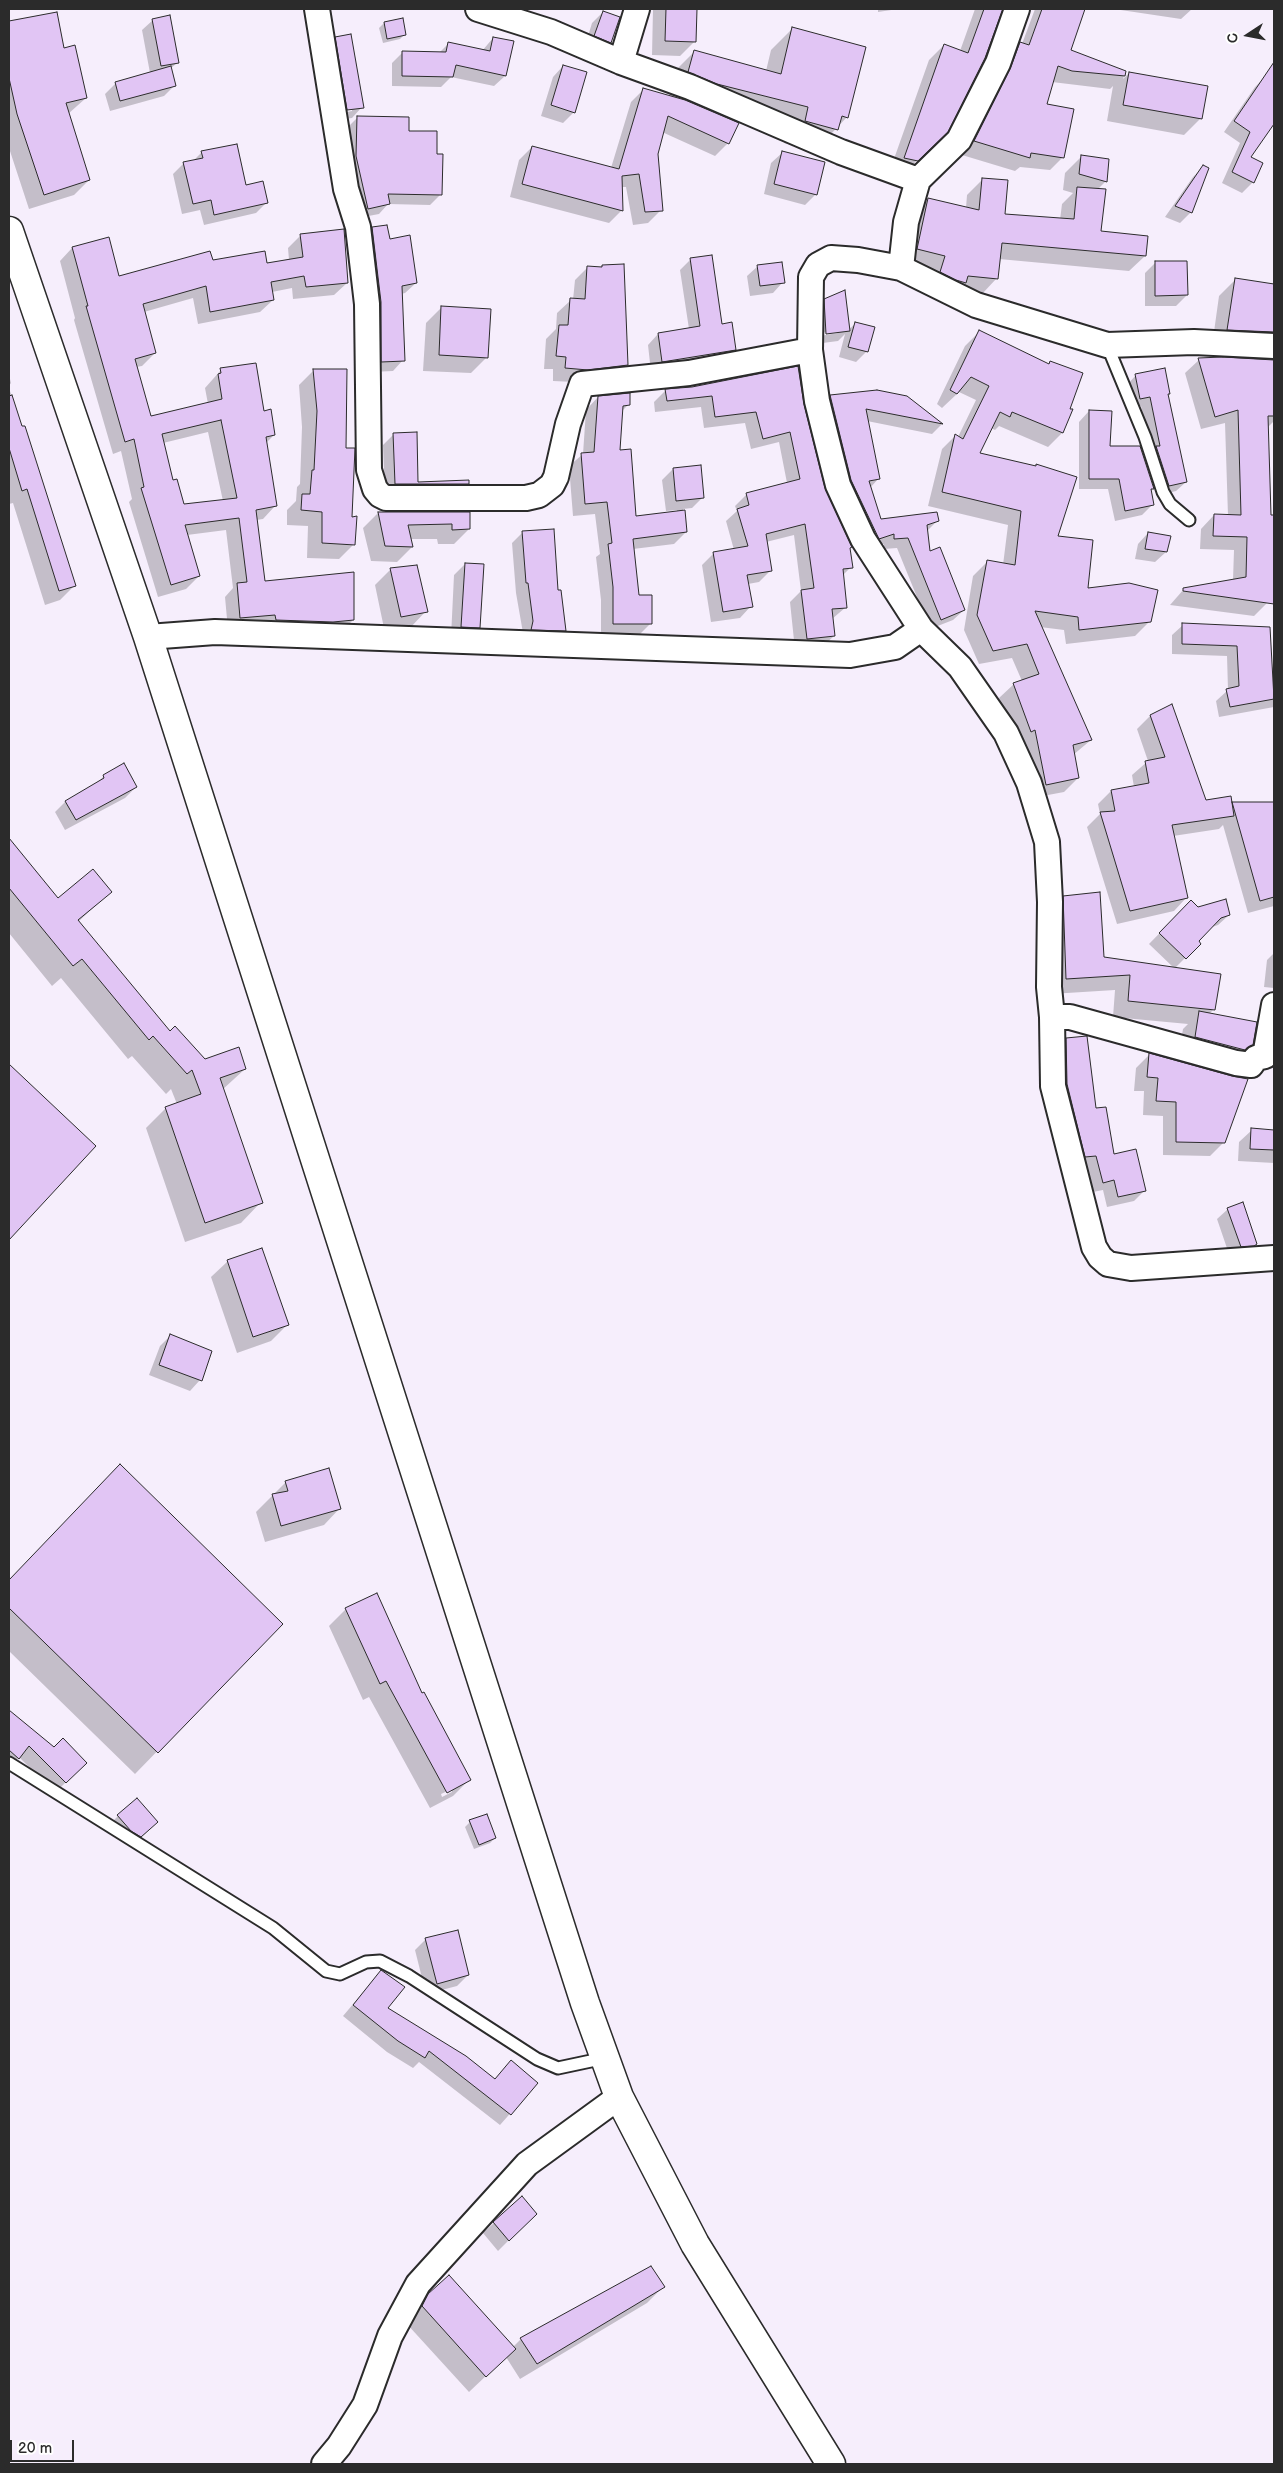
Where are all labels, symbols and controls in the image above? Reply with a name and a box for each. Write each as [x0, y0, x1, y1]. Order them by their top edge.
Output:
north arrow [1223, 10, 1273, 60]
text: С [1224, 32, 1242, 44]
scale bar [12, 2430, 76, 2462]
text: 20 m [18, 2439, 52, 2458]

